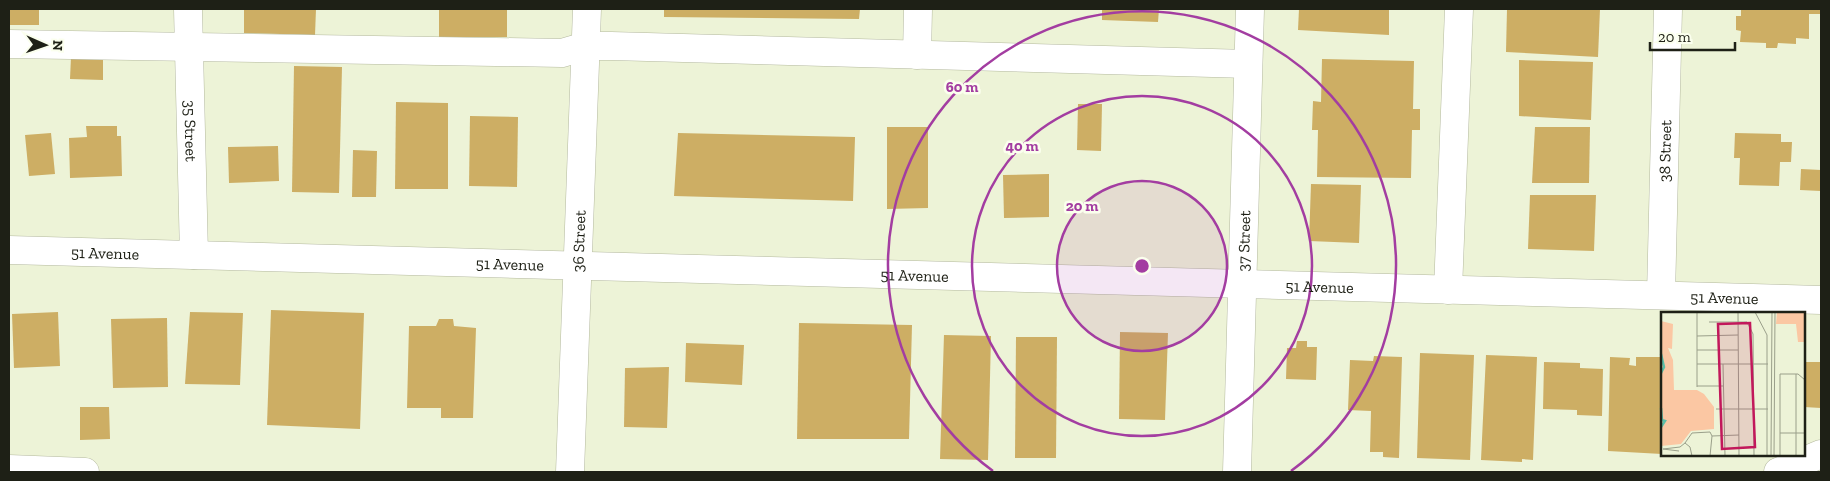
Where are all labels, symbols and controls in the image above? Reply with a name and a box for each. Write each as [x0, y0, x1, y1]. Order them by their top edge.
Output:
north arrow [20, 20, 70, 70]
scale bar [1650, 20, 1735, 52]
text: 20 m [1658, 28, 1691, 46]
text: N [49, 40, 66, 51]
text: 60 m [946, 78, 978, 96]
street label: 35 Street [180, 100, 201, 162]
street label: 38 Street [1655, 120, 1675, 182]
text: 40 m [1005, 137, 1039, 155]
text: 20 m [1066, 197, 1098, 215]
street label: 36 Street [568, 210, 590, 273]
street label: 37 Street [1234, 210, 1254, 272]
street label: 51 Avenue [71, 243, 139, 264]
street label: 51 Avenue [475, 254, 544, 275]
centre of rings [1133, 257, 1151, 275]
street label: 51 Avenue [880, 265, 949, 286]
street label: 51 Avenue [1285, 276, 1354, 297]
street label: 51 Avenue [1690, 287, 1759, 308]
inset map [1661, 312, 1805, 456]

